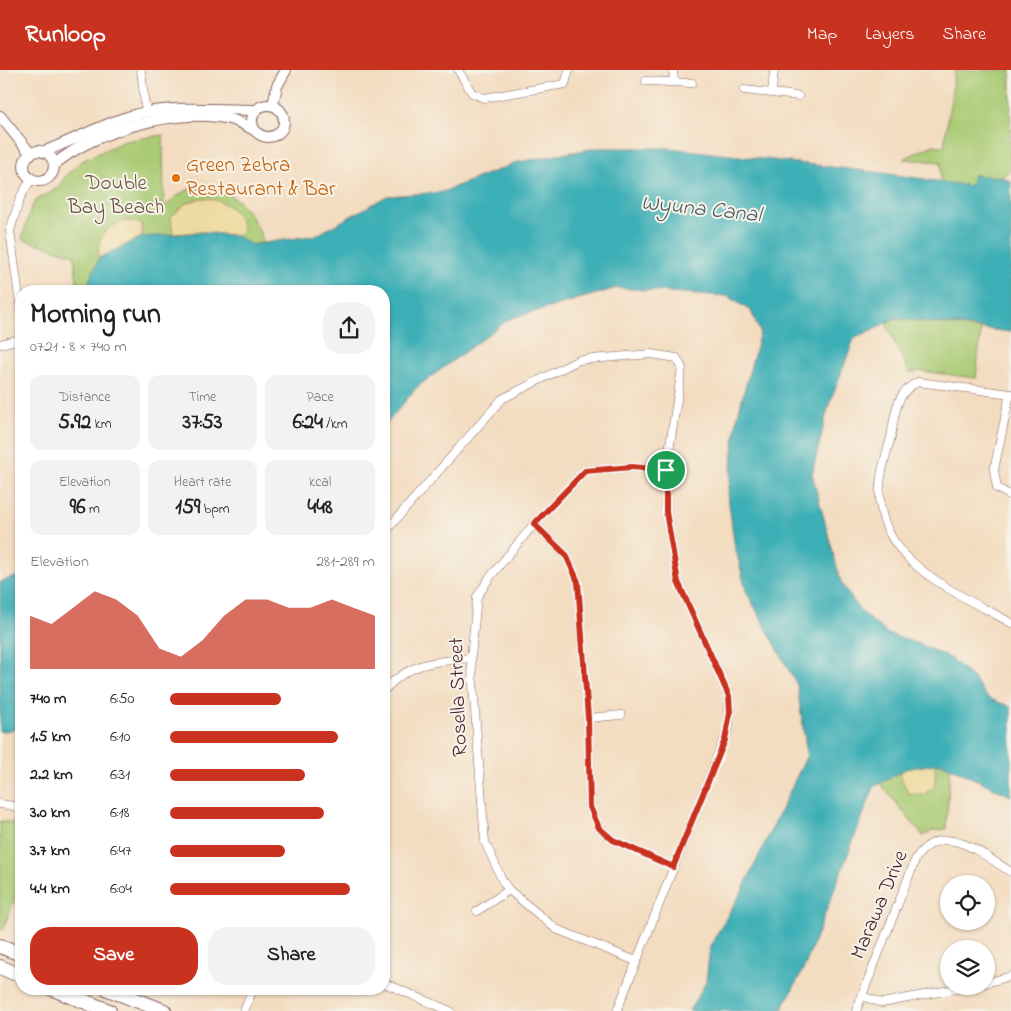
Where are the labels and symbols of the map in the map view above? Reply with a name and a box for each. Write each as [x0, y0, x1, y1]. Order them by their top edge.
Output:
place label: Green Zebra Restaurant & Bar [186, 151, 336, 205]
park label: Double Bay Beach [67, 169, 164, 225]
marker: Green Zebra Restaurant & Bar [170, 172, 182, 184]
water label: Wyuna Canal [639, 188, 765, 232]
pin [645, 449, 687, 491]
street label: Rosella Street [442, 637, 476, 757]
street label: Marawa Drive [843, 845, 917, 964]

